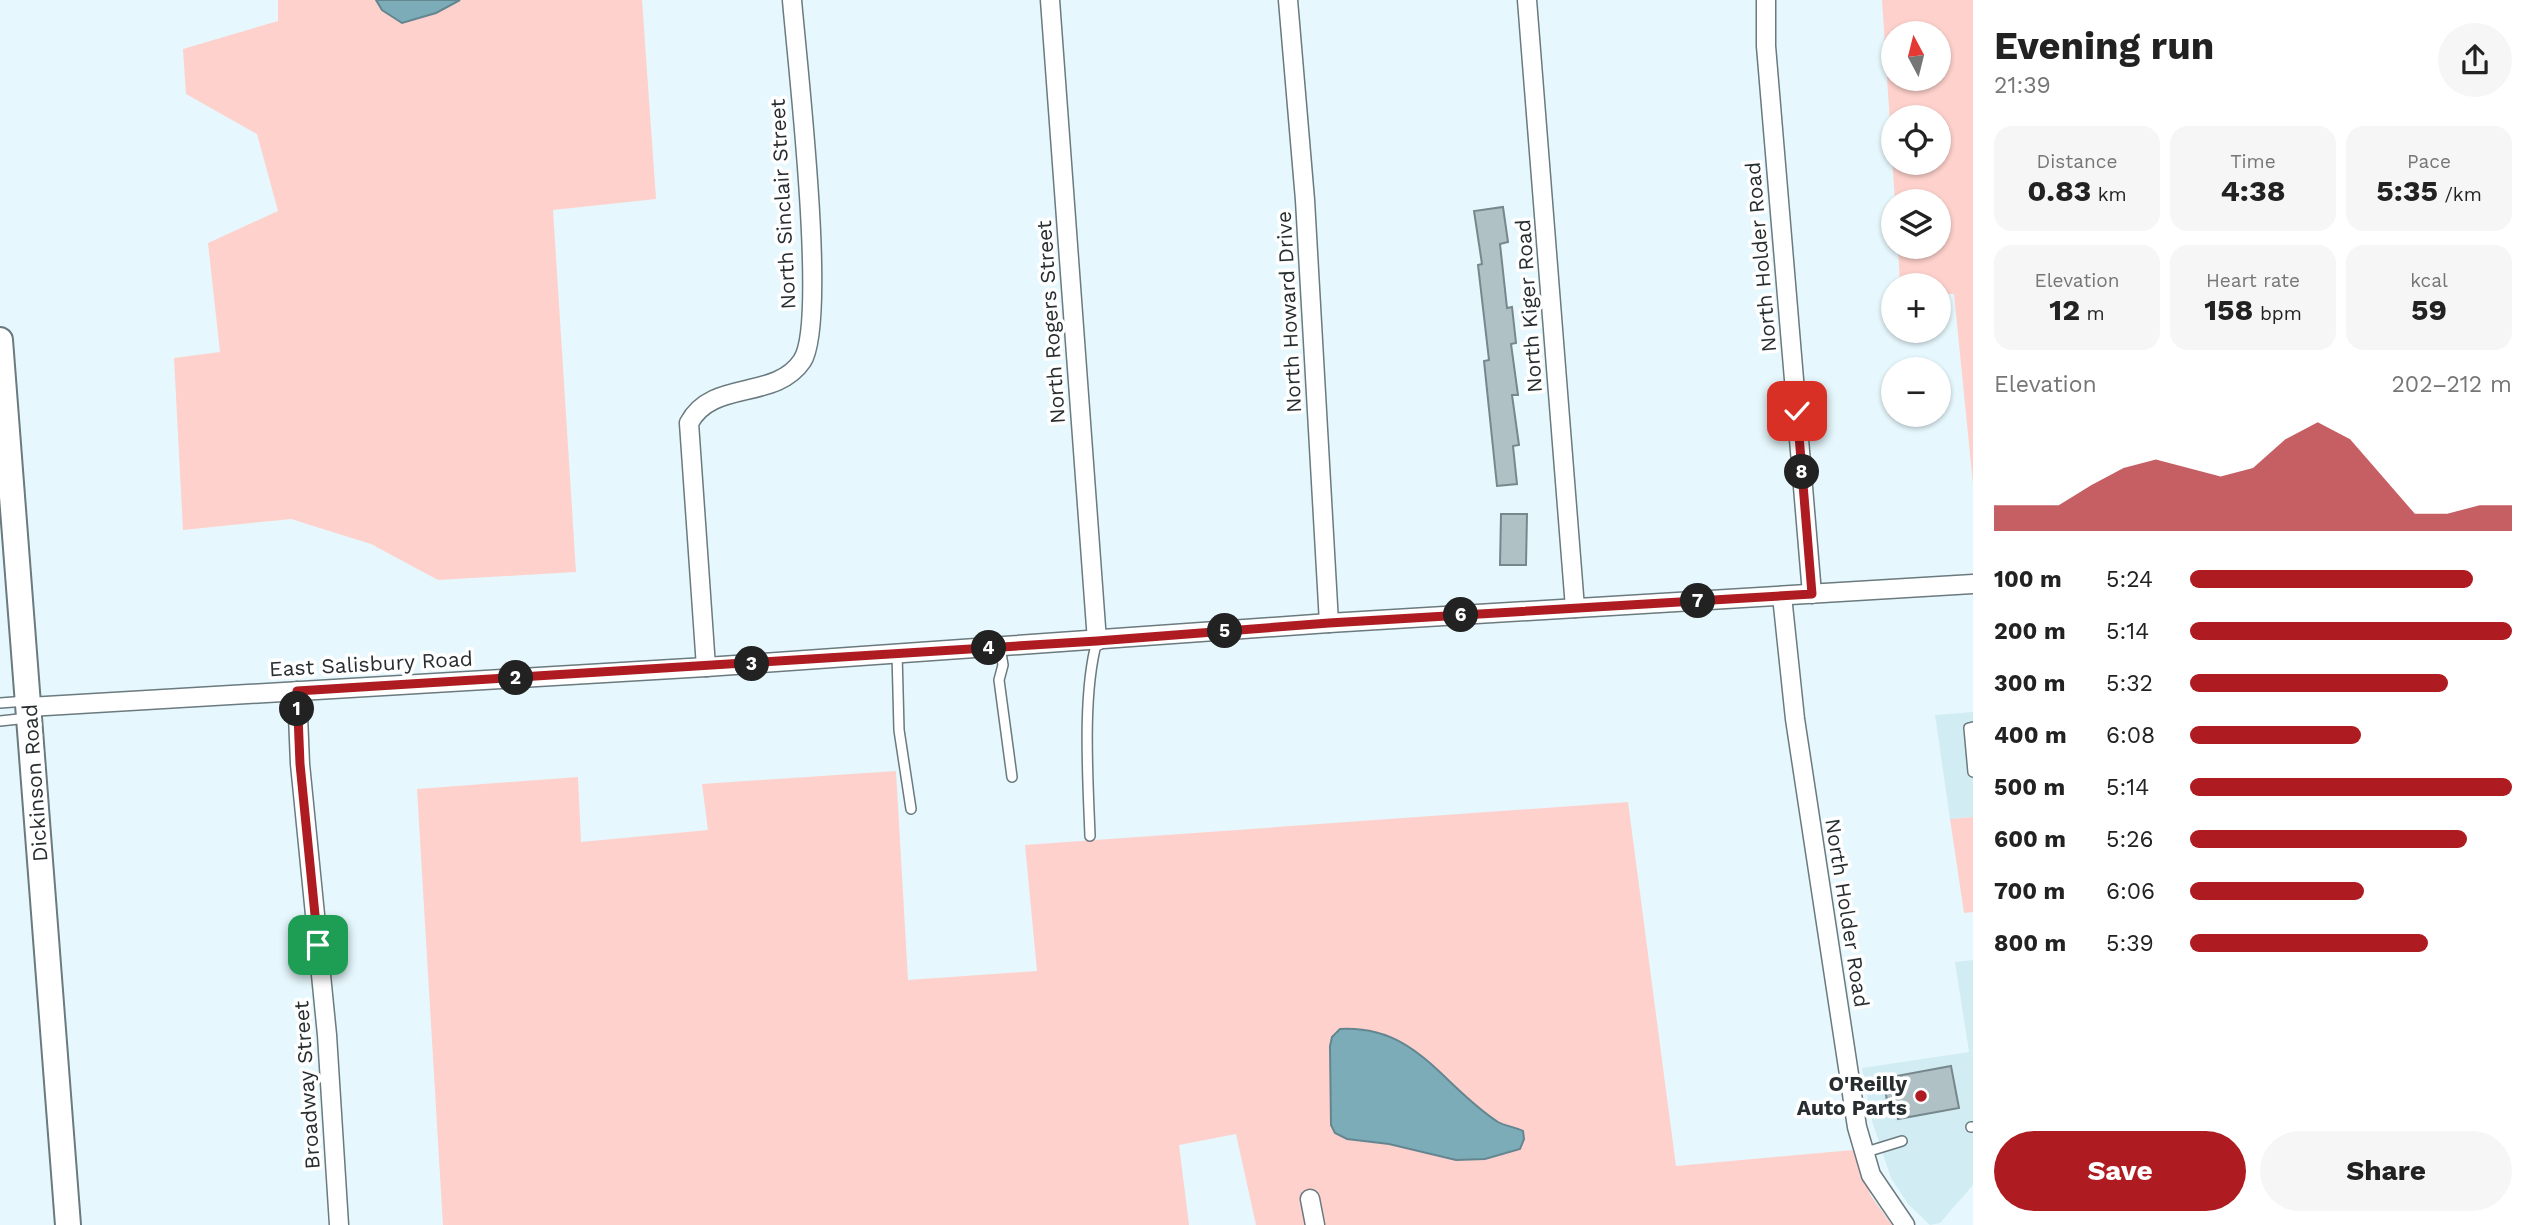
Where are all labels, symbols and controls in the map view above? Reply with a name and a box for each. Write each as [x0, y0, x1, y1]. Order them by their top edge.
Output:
north arrow [1881, 21, 1951, 91]
map controls [1881, 21, 1951, 427]
button: share [2438, 23, 2512, 97]
text: Evening run [1994, 24, 2214, 68]
text: 21:39 [1994, 72, 2051, 99]
street label: North Sinclair Street [764, 98, 801, 310]
button: locate [1881, 105, 1951, 175]
text: Distance [2037, 150, 2117, 173]
text: Time [2230, 150, 2276, 173]
text: Pace [2407, 150, 2451, 173]
street label: North Holder Road [1740, 161, 1781, 353]
text: 0.83 [2027, 173, 2091, 208]
text: 4:38 [2220, 173, 2286, 208]
text: 5:35 [2376, 173, 2438, 208]
text: km [2091, 183, 2127, 206]
text: /km [2438, 183, 2482, 206]
button: layers [1881, 189, 1951, 259]
street label: North Howard Drive [1271, 210, 1306, 414]
street label: North Kiger Road [1510, 218, 1547, 394]
street label: North Rogers Street [1031, 219, 1070, 425]
text: Elevation [2035, 269, 2119, 292]
text: Heart rate [2206, 269, 2300, 292]
text: kcal [2410, 269, 2448, 292]
button: + [1881, 273, 1951, 343]
text: 12 [2049, 292, 2080, 327]
text: 158 [2204, 292, 2253, 327]
text: 59 [2411, 292, 2447, 327]
text: m [2080, 302, 2105, 325]
text: bpm [2253, 302, 2302, 325]
button: − [1881, 357, 1951, 427]
text: Elevation [1994, 371, 2097, 398]
text: 202–212 m [2391, 371, 2512, 398]
pin [1767, 381, 1827, 441]
icon: check [1778, 392, 1816, 430]
pin: 8 [1784, 454, 1820, 490]
text: 8 [1796, 460, 1807, 483]
text: 100 m [1994, 566, 2062, 593]
text: 5:24 [2106, 566, 2153, 593]
pin: 7 [1680, 584, 1716, 618]
text: 7 [1692, 589, 1703, 612]
pin: 6 [1444, 598, 1478, 632]
text: 6 [1455, 603, 1466, 626]
pin: 5 [1208, 614, 1242, 648]
text: 200 m [1994, 618, 2066, 645]
text: 5:14 [2106, 618, 2149, 645]
text: 5 [1219, 619, 1230, 642]
pin: 4 [972, 630, 1006, 666]
text: 4 [982, 636, 995, 659]
street label: East Salisbury Road [268, 646, 473, 681]
pin: 3 [734, 646, 770, 682]
text: 3 [746, 652, 757, 675]
pin: 2 [498, 660, 534, 696]
text: 2 [510, 666, 521, 689]
text: 300 m [1994, 670, 2065, 697]
text: 5:32 [2106, 670, 2153, 697]
pin: 1 [280, 692, 314, 726]
text: 1 [292, 697, 301, 720]
street label: Dickinson Road [17, 703, 52, 863]
text: 400 m [1994, 722, 2067, 749]
text: 6:08 [2106, 722, 2155, 749]
text: 500 m [1994, 774, 2065, 801]
text: 5:14 [2106, 774, 2149, 801]
street label: North Holder Road [1820, 817, 1875, 1009]
text: 600 m [1994, 826, 2066, 853]
text: 5:26 [2106, 826, 2154, 853]
text: 700 m [1994, 878, 2065, 905]
text: 6:06 [2106, 878, 2155, 905]
pin [288, 915, 348, 975]
icon: arrive [299, 926, 337, 964]
text: 800 m [1994, 930, 2066, 957]
text: 5:39 [2106, 930, 2154, 957]
street label: Broadway Street [288, 1000, 325, 1170]
place label: O'Reilly Auto Parts [1797, 1071, 1907, 1120]
marker: O'Reilly Auto Parts [1913, 1088, 1929, 1104]
button: Save [1994, 1131, 2246, 1211]
button: Share [2260, 1131, 2512, 1211]

